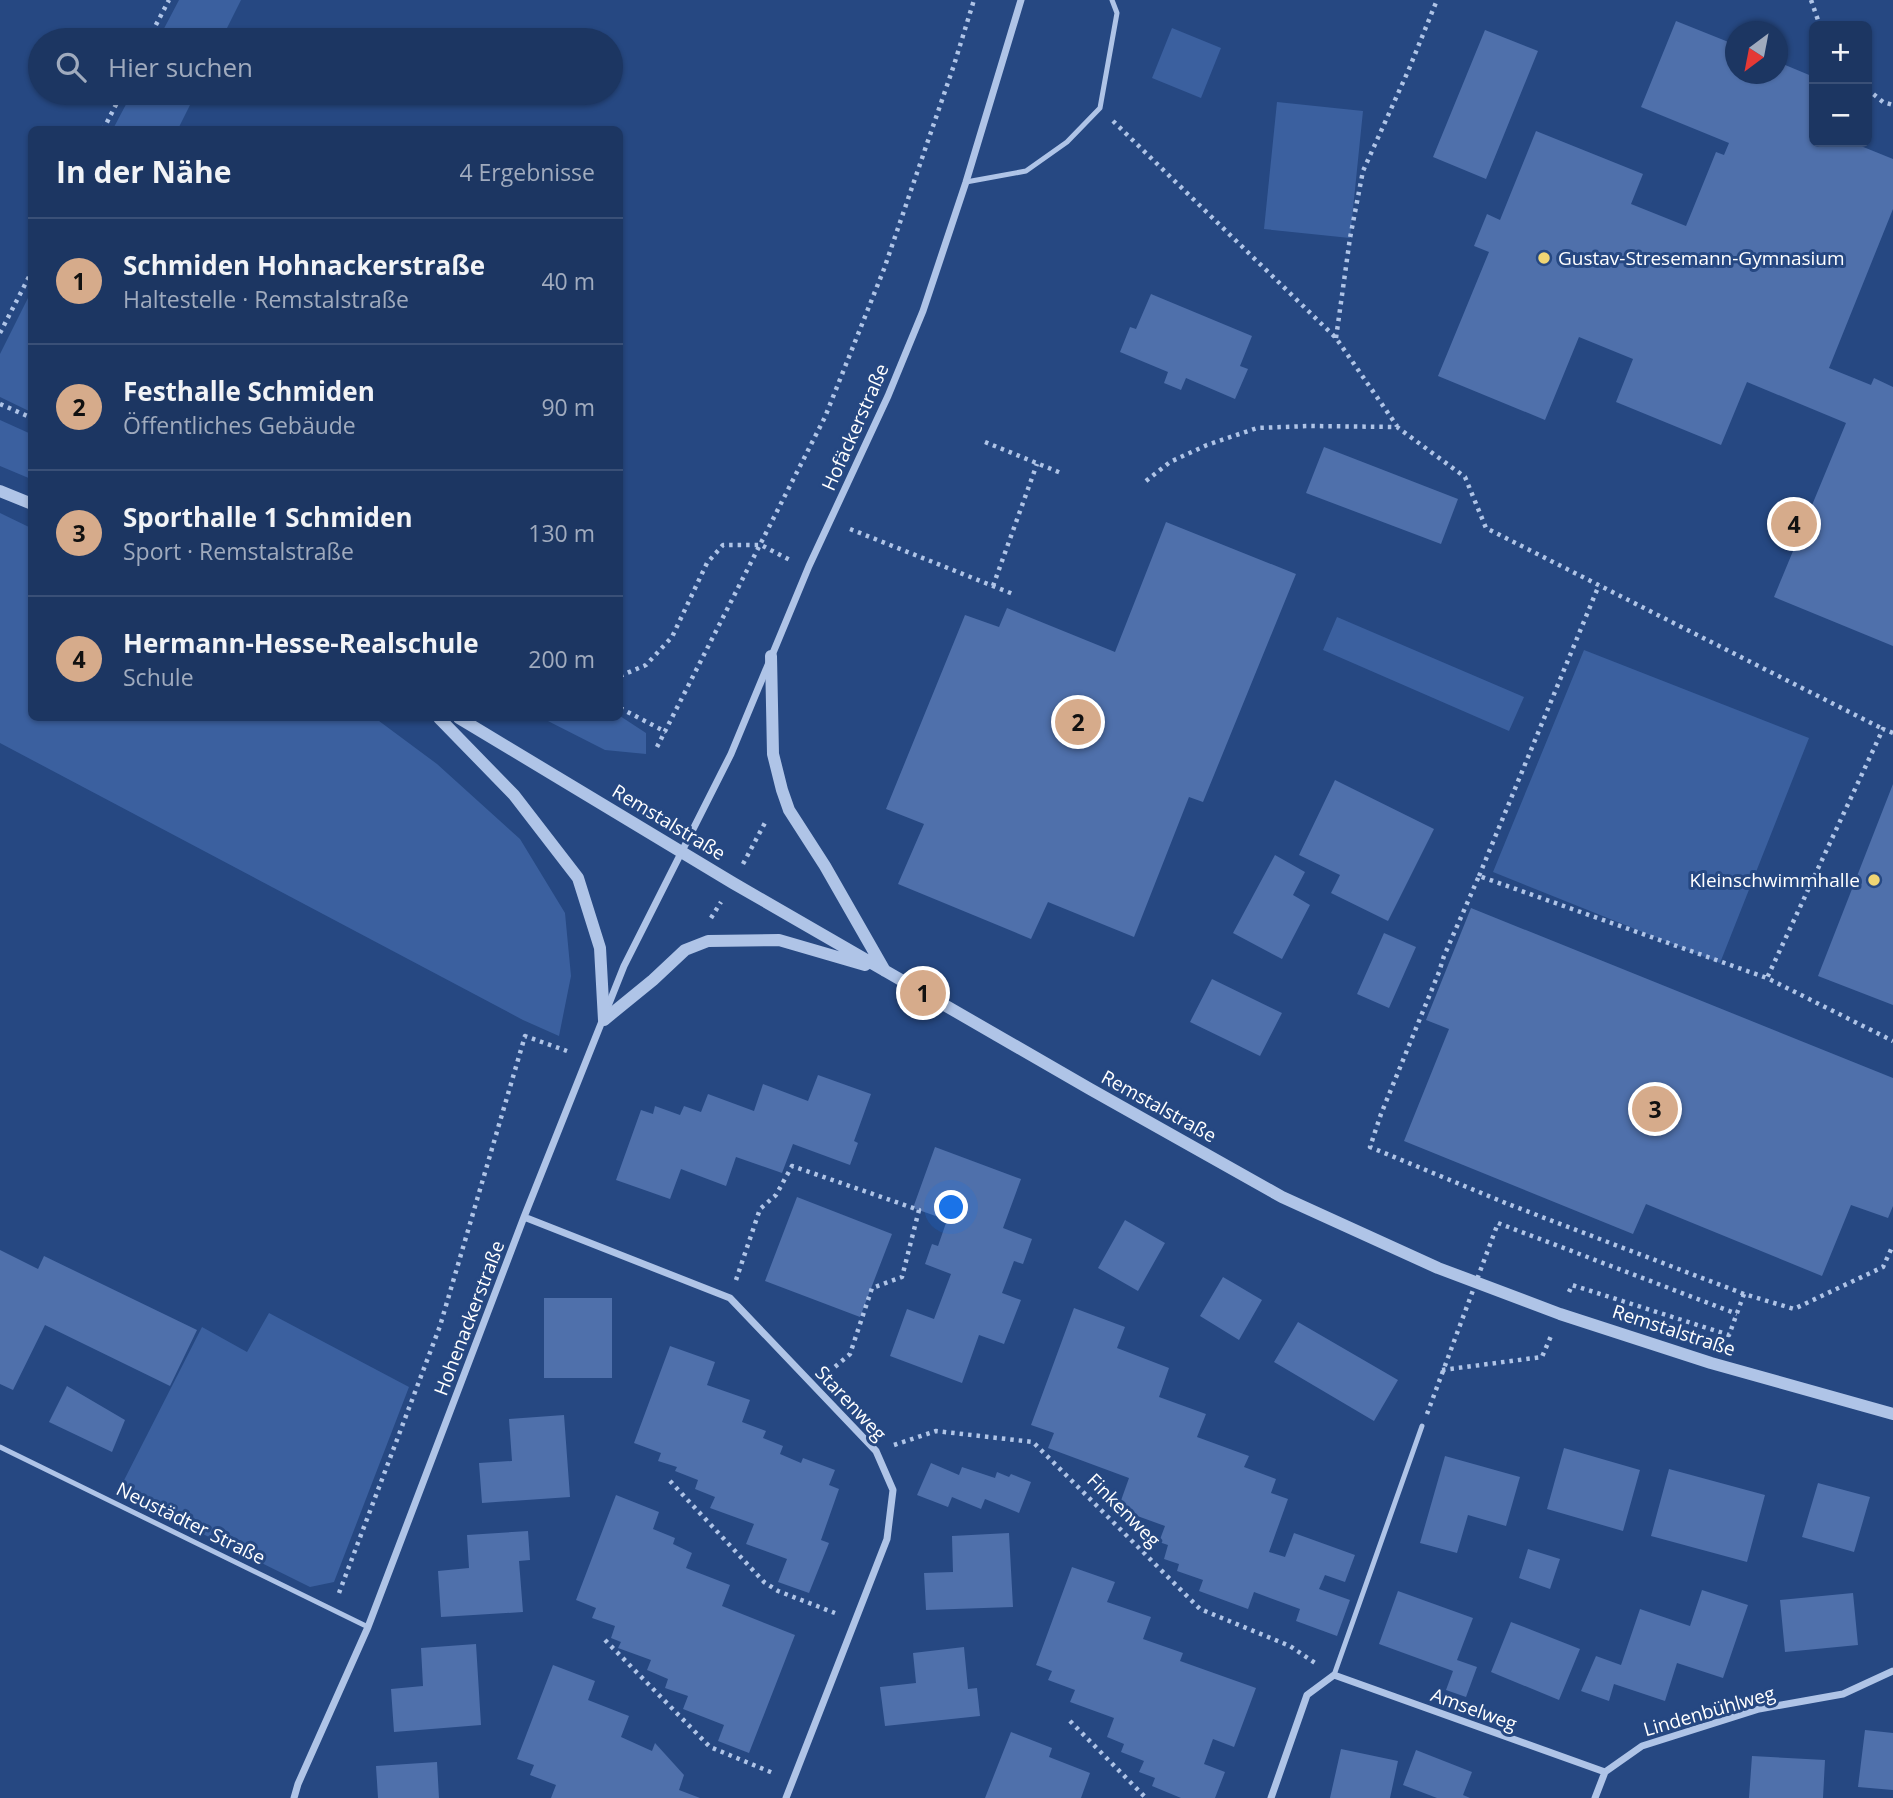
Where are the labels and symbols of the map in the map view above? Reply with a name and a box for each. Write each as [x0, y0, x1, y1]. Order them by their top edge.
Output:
north arrow [1725, 21, 1788, 84]
place label: Gustav-Stresemann-Gymnasium [1558, 245, 1845, 271]
marker: Gustav-Stresemann-Gymnasium [1536, 250, 1552, 266]
street label: Hofäckerstraße [815, 359, 895, 495]
pin: 4 [1771, 498, 1817, 550]
pin: 2 [1055, 696, 1101, 748]
street label: Remstalstraße [608, 778, 730, 866]
place label: Kleinschwimmhalle [1689, 867, 1860, 893]
marker: Kleinschwimmhalle [1866, 872, 1882, 888]
pin: 1 [900, 967, 946, 1019]
street label: Remstalstraße [1097, 1064, 1221, 1148]
pin: 3 [1632, 1083, 1678, 1135]
your location [934, 1190, 968, 1224]
street label: Hohenackerstraße [427, 1237, 511, 1399]
street label: Remstalstraße [1609, 1298, 1739, 1362]
street label: Starenweg [810, 1360, 892, 1446]
street label: Finkenweg [1081, 1467, 1167, 1553]
street label: Neustädter Straße [112, 1476, 270, 1570]
street label: Lindenbühlweg [1640, 1680, 1778, 1742]
street label: Amselweg [1427, 1681, 1521, 1737]

